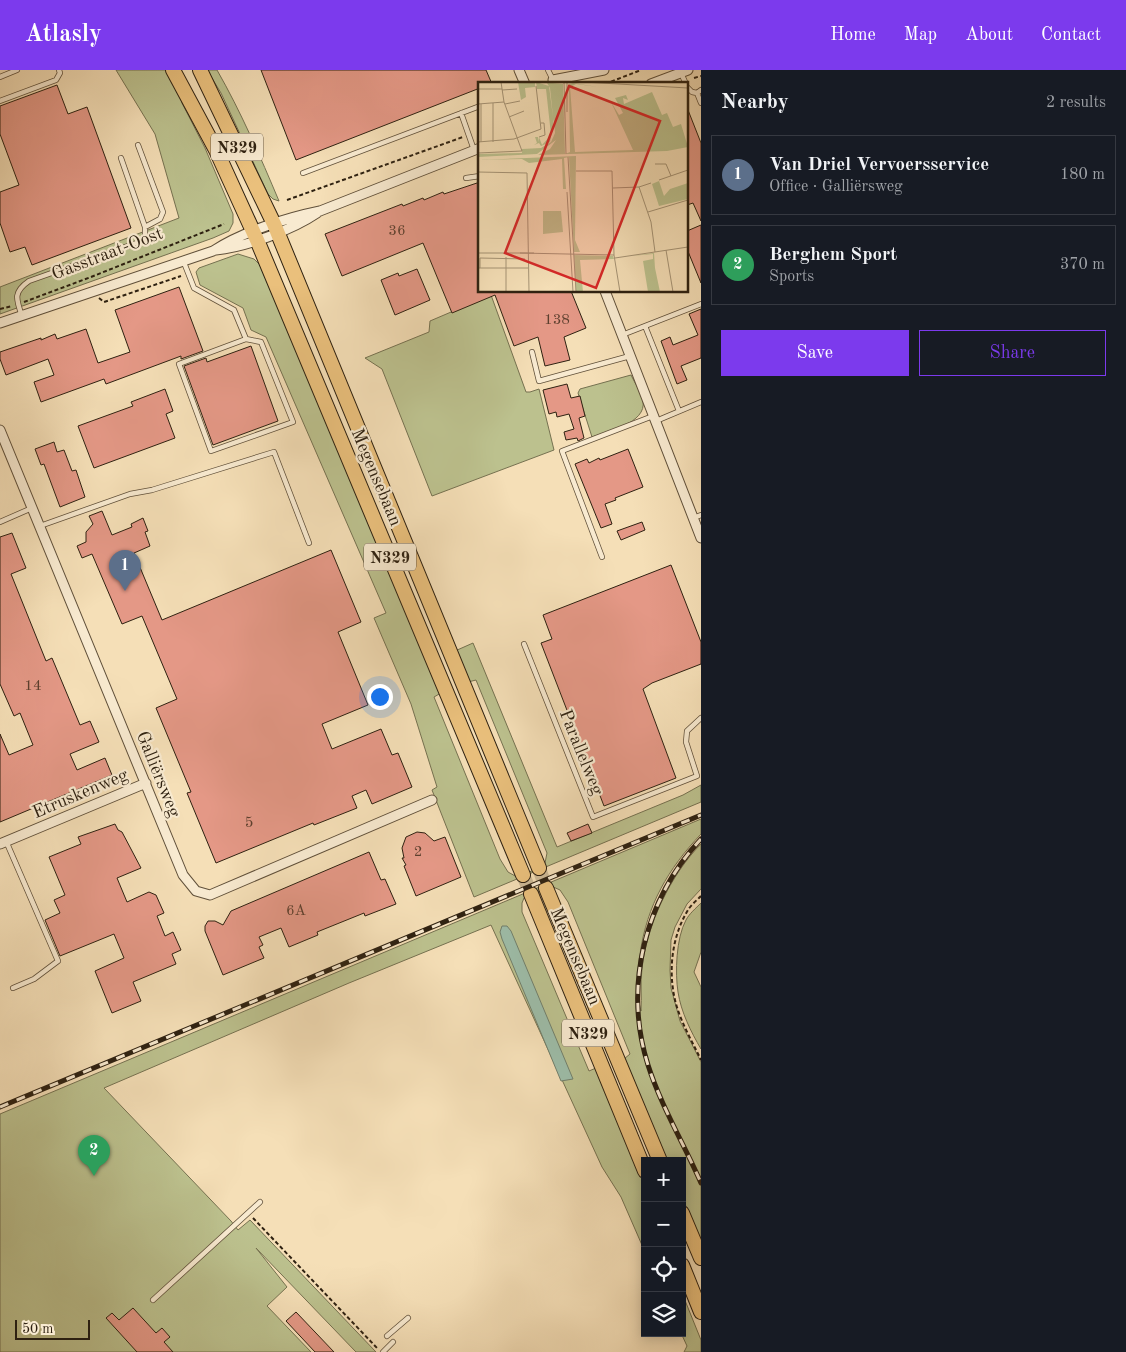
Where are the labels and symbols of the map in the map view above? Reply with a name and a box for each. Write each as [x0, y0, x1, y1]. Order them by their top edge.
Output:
inset map [478, 82, 688, 292]
road number: N329 [211, 134, 263, 160]
street label: Gasstraat-Oost [49, 224, 165, 283]
house number: 36 [388, 224, 406, 239]
house number: 138 [544, 313, 570, 328]
street label: Megensebaan [347, 426, 405, 529]
road number: N329 [364, 544, 416, 571]
pin: 1 [109, 550, 141, 591]
house number: 14 [24, 679, 42, 694]
your location [367, 684, 393, 710]
street label: Parallelweg [556, 707, 606, 798]
street label: Galliërsweg [133, 729, 184, 820]
street label: Etruskenweg [30, 766, 131, 822]
house number: 5 [245, 816, 253, 831]
house number: 2 [414, 845, 422, 860]
house number: 6A [286, 904, 307, 919]
street label: Megensebaan [546, 905, 604, 1008]
road number: N329 [562, 1020, 614, 1046]
pin: 2 [78, 1135, 110, 1176]
scale bar [15, 1317, 90, 1340]

